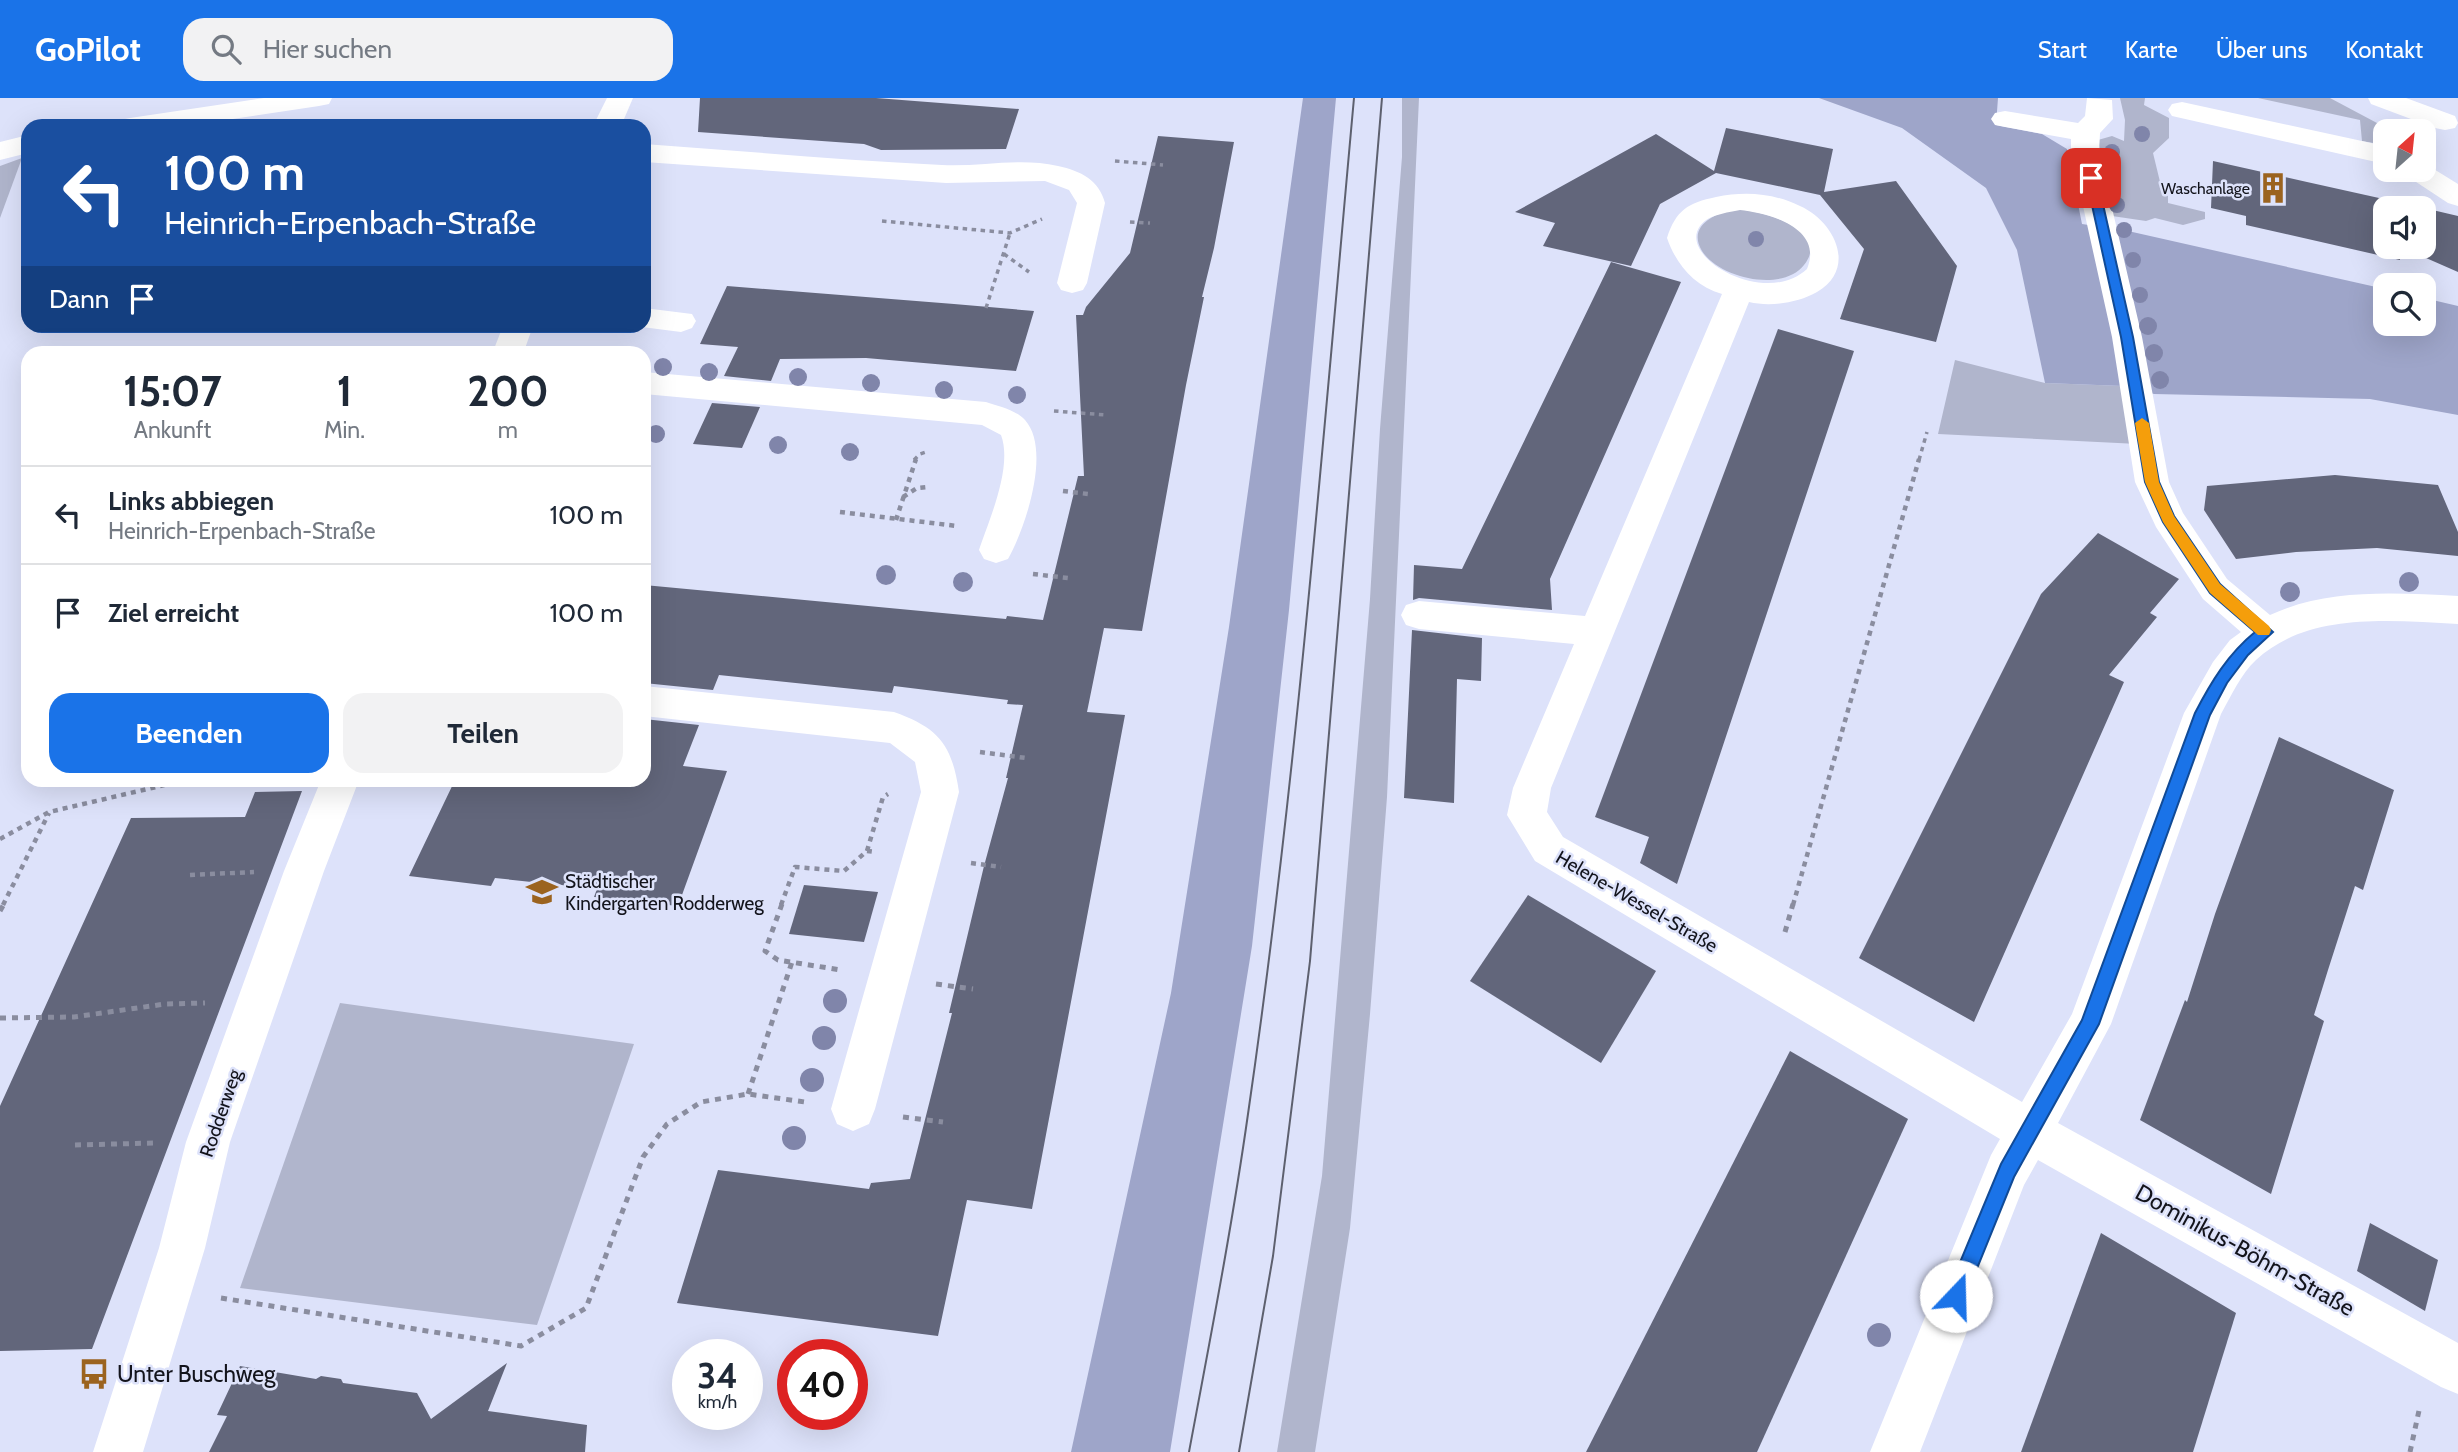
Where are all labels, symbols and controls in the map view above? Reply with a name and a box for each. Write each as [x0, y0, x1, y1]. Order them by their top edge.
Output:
search box [183, 18, 673, 81]
text: GoPilot [35, 29, 141, 69]
icon: search [207, 30, 245, 68]
text: Hier suchen [263, 33, 392, 65]
text: Start [2038, 35, 2087, 64]
text: Karte [2125, 35, 2178, 64]
text: Über uns [2216, 35, 2307, 64]
text: Kontakt [2345, 35, 2423, 64]
north arrow [2373, 119, 2436, 182]
map controls [2373, 119, 2436, 336]
text: 100 m [164, 143, 305, 202]
icon: left [49, 147, 140, 238]
pin [2061, 148, 2121, 208]
icon: arrive [2072, 159, 2110, 197]
building icon: Waschanlage [2256, 171, 2290, 205]
place label: Waschanlage [2161, 179, 2250, 198]
button: sound [2373, 196, 2436, 259]
text: Heinrich-Erpenbach-Straße [164, 203, 536, 242]
button: search [2373, 273, 2436, 336]
icon: arrive [123, 280, 161, 318]
text: Dann [49, 283, 109, 315]
text: 15:07 [123, 365, 222, 417]
text: 1 [337, 365, 352, 417]
text: 200 [467, 365, 549, 417]
text: Ankunft [134, 416, 211, 444]
text: Min. [324, 416, 365, 444]
text: m [498, 416, 518, 444]
text: Links abbiegen [108, 485, 274, 517]
icon: left [49, 496, 87, 534]
text: 100 m [550, 499, 623, 531]
text: Heinrich-Erpenbach-Straße [108, 517, 376, 545]
icon: arrive [49, 594, 87, 632]
text: Ziel erreicht [108, 597, 239, 629]
text: 100 m [550, 597, 623, 629]
button: Beenden [49, 693, 329, 773]
button: Teilen [343, 693, 623, 773]
street label: Helene-Wessel-Straße [1552, 846, 1722, 957]
place label: Städtischer Kindergarten Rodderweg [565, 870, 764, 915]
school or university icon: Städtischer Kindergarten Rodderweg [525, 875, 559, 909]
street label: Rodderweg [195, 1066, 246, 1160]
street label: Dominikus-Böhm-Straße [2131, 1178, 2360, 1322]
position arrow [1919, 1259, 1993, 1333]
speed limit sign: 40 [777, 1339, 868, 1430]
text: 34 [697, 1354, 738, 1397]
bus stop icon: Unter Buschweg [77, 1357, 111, 1391]
place label: Unter Buschweg [117, 1360, 276, 1388]
text: km/h [698, 1391, 737, 1413]

